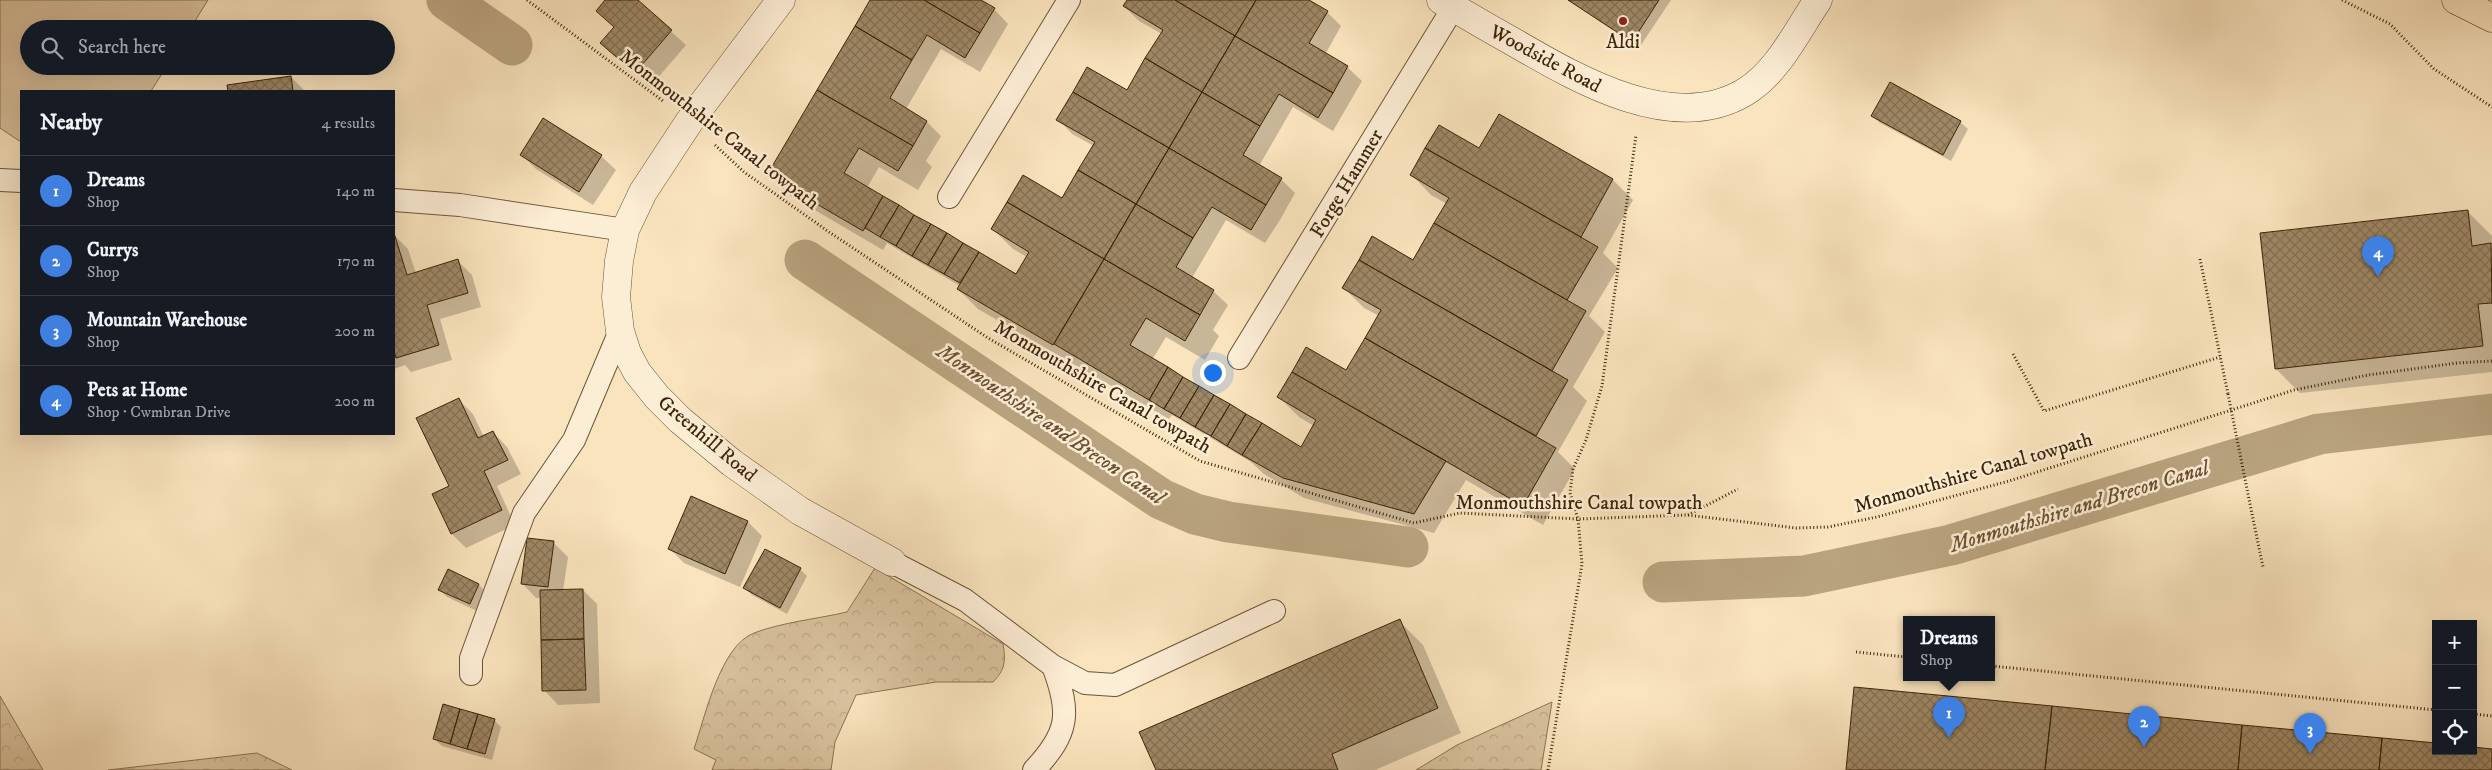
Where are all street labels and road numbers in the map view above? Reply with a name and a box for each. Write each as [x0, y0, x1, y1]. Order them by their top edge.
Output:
street label: Woodside Road [1484, 19, 1605, 99]
street label: Monmouthshire Canal towpath [614, 44, 825, 216]
street label: Forge Hammer [1305, 125, 1390, 243]
street label: Monmouthshire Canal towpath [989, 315, 1216, 460]
street label: Greenhill Road [652, 390, 762, 488]
street label: Monmouthshire Canal towpath [1851, 427, 2096, 520]
street label: Monmouthshire Canal towpath [1455, 491, 1703, 516]

